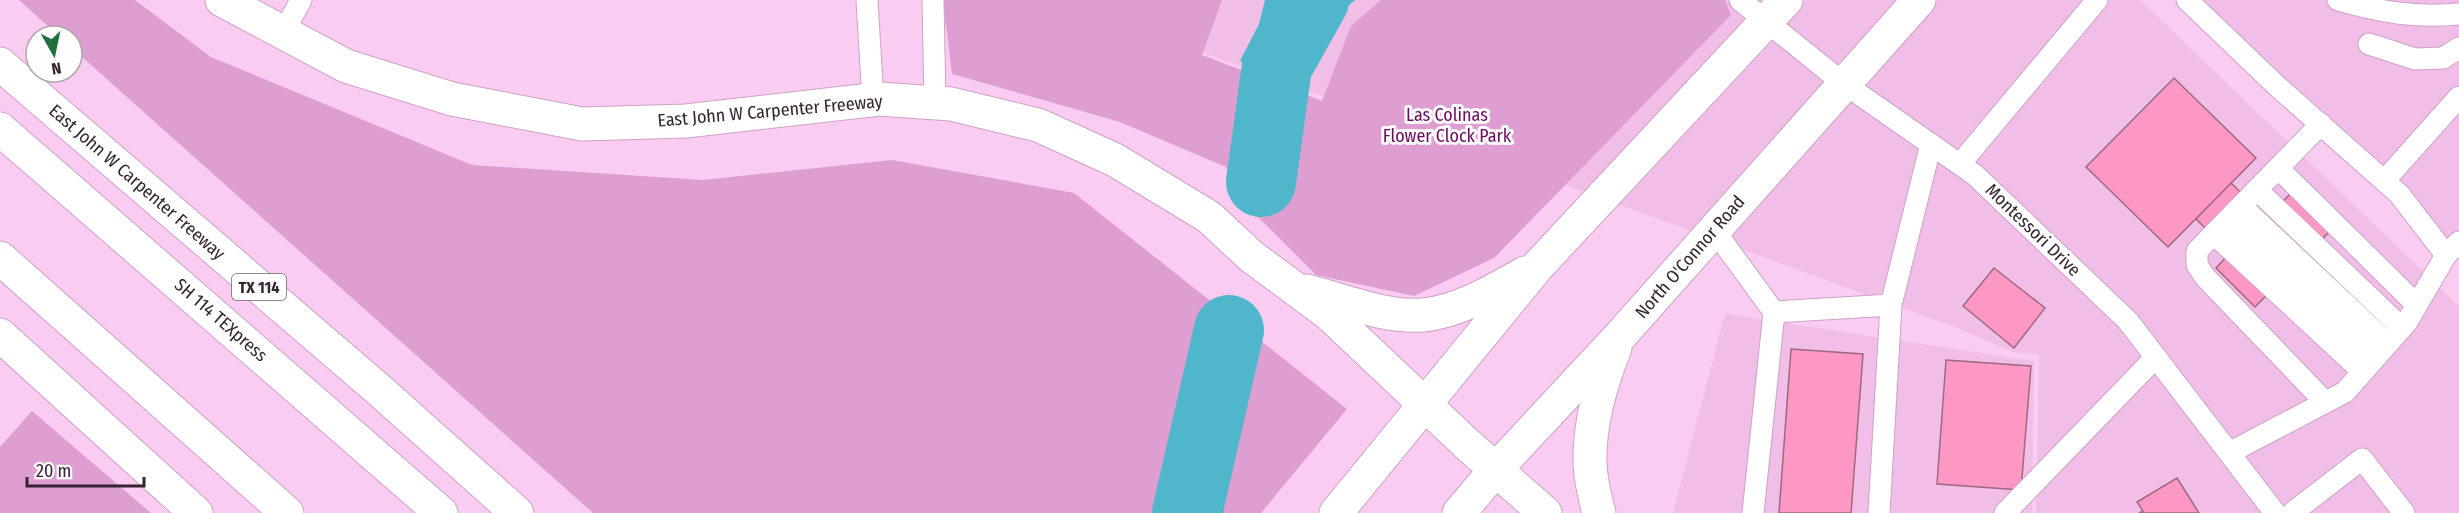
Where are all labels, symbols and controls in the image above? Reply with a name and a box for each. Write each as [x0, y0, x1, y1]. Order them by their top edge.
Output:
north arrow [24, 24, 84, 84]
text: N [50, 58, 62, 78]
street label: East John W Carpenter Freeway [656, 90, 884, 132]
street label: East John W Carpenter Freeway [44, 100, 230, 264]
park label: Las Colinas Flower Clock Park [1383, 104, 1512, 147]
street label: Montessori Drive [1981, 179, 2085, 281]
street label: North O'Connor Road [1631, 191, 1749, 323]
street label: SH 114 TEXpress [170, 274, 272, 366]
road number: TX 114 [232, 274, 286, 300]
scale bar [27, 450, 144, 488]
text: 20 m [36, 460, 71, 482]

